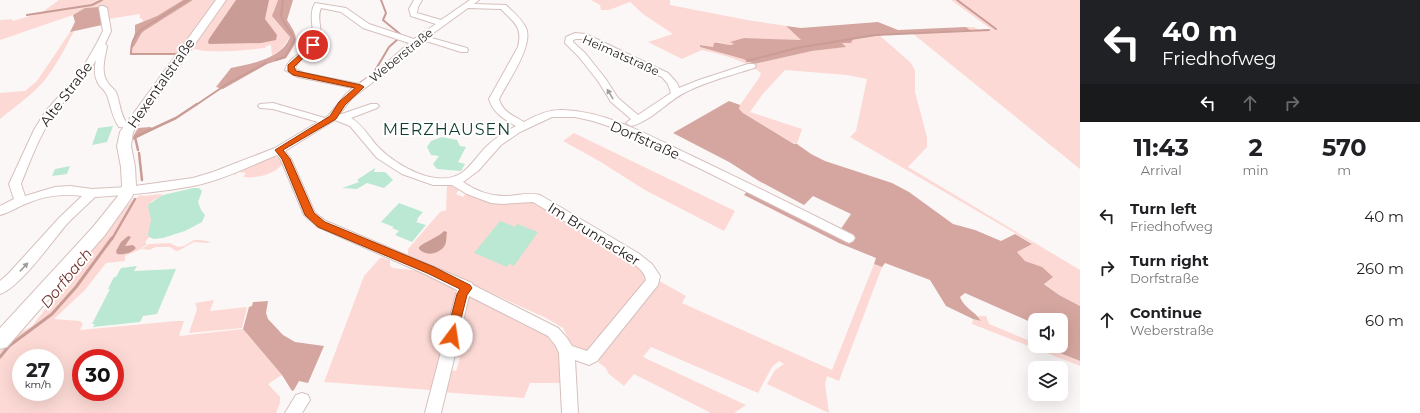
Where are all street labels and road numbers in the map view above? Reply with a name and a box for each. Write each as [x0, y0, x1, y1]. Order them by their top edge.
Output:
street label: Weberstraße [366, 25, 436, 85]
street label: Heimatstraße [580, 31, 662, 79]
street label: Hexentalstraße [123, 34, 199, 132]
street label: Alte Straße [36, 58, 96, 130]
street label: Dorfstraße [607, 117, 683, 163]
street label: Im Brunnacker [545, 198, 644, 270]

